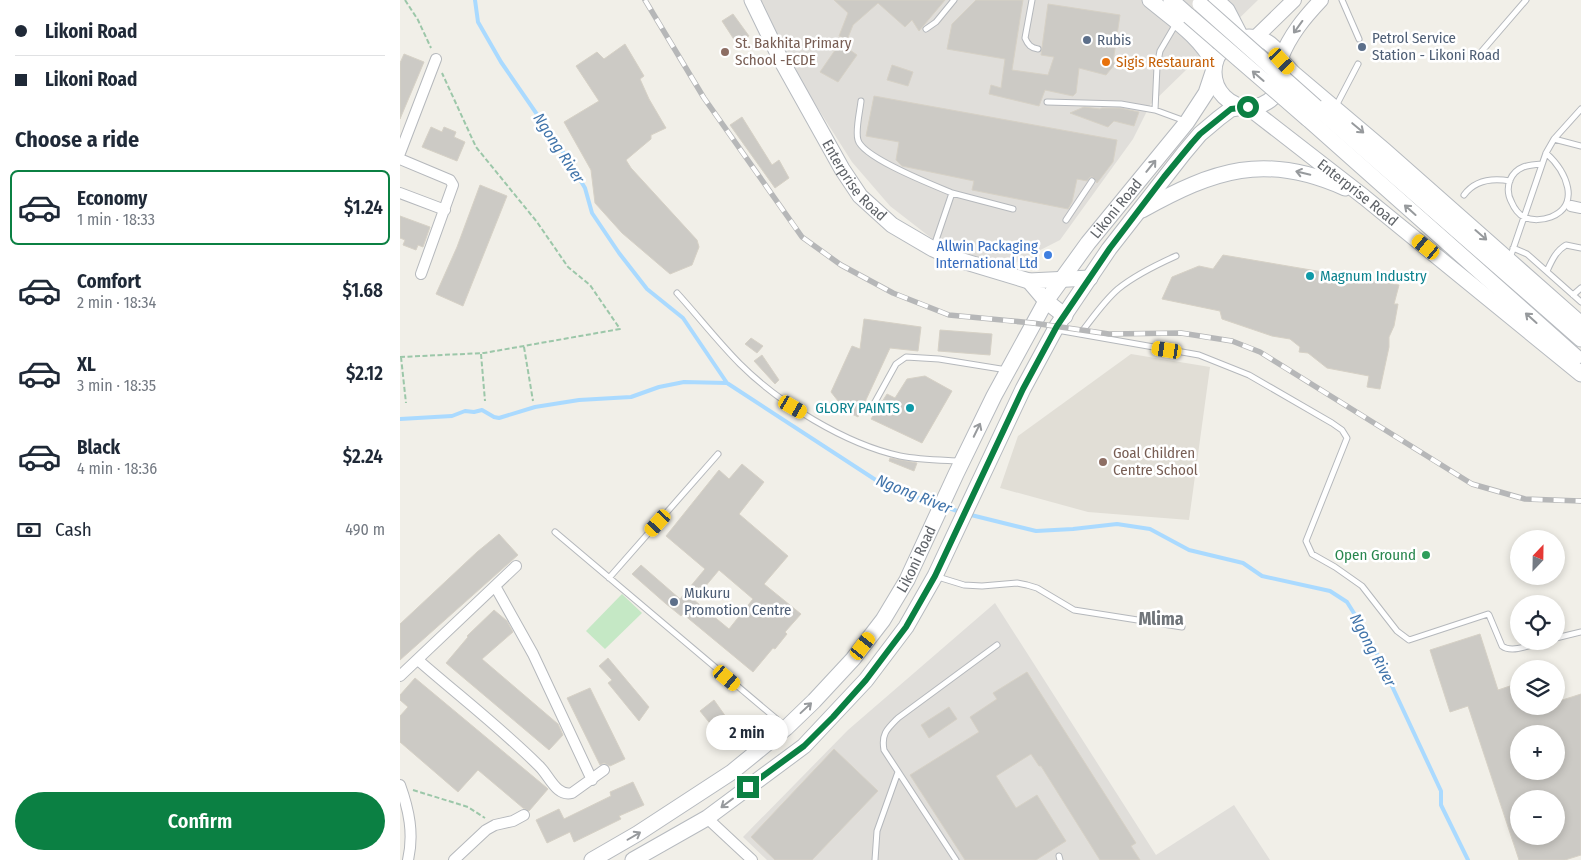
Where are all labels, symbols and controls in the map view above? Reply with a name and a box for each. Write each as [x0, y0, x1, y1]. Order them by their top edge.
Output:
text: Likoni Road [45, 20, 137, 43]
one-way arrow [1292, 20, 1303, 33]
place label: Petrol Service Station - Likoni Road [1372, 29, 1500, 64]
place label: Rubis [1097, 31, 1131, 49]
place label: St. Bakhita Primary School -ECDE [735, 34, 852, 69]
marker: Rubis [1081, 34, 1093, 46]
marker: Petrol Service Station - Likoni Road [1356, 41, 1368, 53]
car [1266, 45, 1297, 77]
marker: St. Bakhita Primary School -ECDE [719, 46, 731, 58]
place label: Sigis Restaurant [1116, 53, 1215, 71]
marker: Sigis Restaurant [1100, 56, 1112, 68]
text: Likoni Road [45, 68, 137, 91]
one-way arrow [1251, 70, 1264, 81]
route start [1237, 96, 1259, 118]
water label: Ngong River [529, 109, 589, 187]
one-way arrow [1352, 122, 1365, 134]
text: Choose a ride [15, 126, 139, 153]
street label: Enterprise Road [818, 136, 890, 225]
street label: Enterprise Road [1314, 155, 1401, 230]
one-way arrow [1146, 160, 1157, 173]
one-way arrow [1295, 168, 1311, 177]
street label: Likoni Road [1087, 175, 1146, 242]
icon: car [17, 185, 62, 230]
text: Economy [77, 187, 147, 210]
text: $1.24 [344, 196, 383, 219]
one-way arrow [1403, 204, 1416, 216]
text: 1 min · 18:33 [77, 210, 155, 229]
one-way arrow [1474, 229, 1487, 241]
car [1409, 232, 1442, 262]
place label: Allwin Packaging International Ltd [935, 237, 1038, 272]
marker: Allwin Packaging International Ltd [1042, 249, 1054, 261]
place label: Magnum Industry [1320, 267, 1427, 285]
icon: car [17, 268, 62, 313]
text: Comfort [77, 270, 141, 293]
marker: Magnum Industry [1304, 270, 1316, 282]
text: $1.68 [343, 279, 383, 302]
text: 2 min · 18:34 [77, 293, 156, 312]
one-way arrow [1525, 312, 1538, 323]
car [1151, 340, 1182, 360]
icon: car [17, 351, 62, 396]
text: XL [77, 353, 96, 376]
text: $2.12 [346, 362, 383, 385]
text: 3 min · 18:35 [77, 376, 156, 395]
car [776, 393, 809, 421]
place label: GLORY PAINTS [815, 399, 900, 417]
marker: GLORY PAINTS [904, 402, 916, 414]
one-way arrow [973, 423, 982, 438]
icon: car [17, 434, 62, 479]
text: Black [77, 436, 120, 459]
place label: Goal Children Centre School [1113, 444, 1198, 479]
text: $2.24 [343, 445, 383, 468]
marker: Goal Children Centre School [1097, 456, 1109, 468]
text: 4 min · 18:36 [77, 459, 157, 478]
water label: Ngong River [873, 470, 955, 518]
car [642, 507, 673, 539]
icon: cash [15, 516, 43, 544]
text: Cash [55, 518, 92, 541]
text: 490 m [345, 520, 385, 539]
street label: Likoni Road [893, 523, 940, 596]
north arrow [1510, 530, 1565, 585]
map controls [1510, 530, 1565, 845]
place label: Open Ground [1335, 546, 1416, 564]
marker: Open Ground [1420, 549, 1432, 561]
place label: Mukuru Promotion Centre [684, 584, 791, 619]
button: locate [1510, 595, 1565, 650]
marker: Mukuru Promotion Centre [668, 596, 680, 608]
district label: Mlima [1138, 608, 1184, 630]
water label: Ngong River [1346, 610, 1400, 690]
car [847, 630, 878, 662]
button: layers [1510, 660, 1565, 715]
car [710, 663, 743, 693]
one-way arrow [800, 702, 813, 714]
callout: 2 min [707, 714, 789, 750]
text: 2 min [729, 723, 765, 742]
button: + [1510, 725, 1565, 780]
route end [737, 776, 759, 798]
button: − [1510, 790, 1565, 845]
button: Confirm [15, 792, 385, 850]
one-way arrow [720, 798, 734, 808]
one-way arrow [626, 830, 640, 840]

